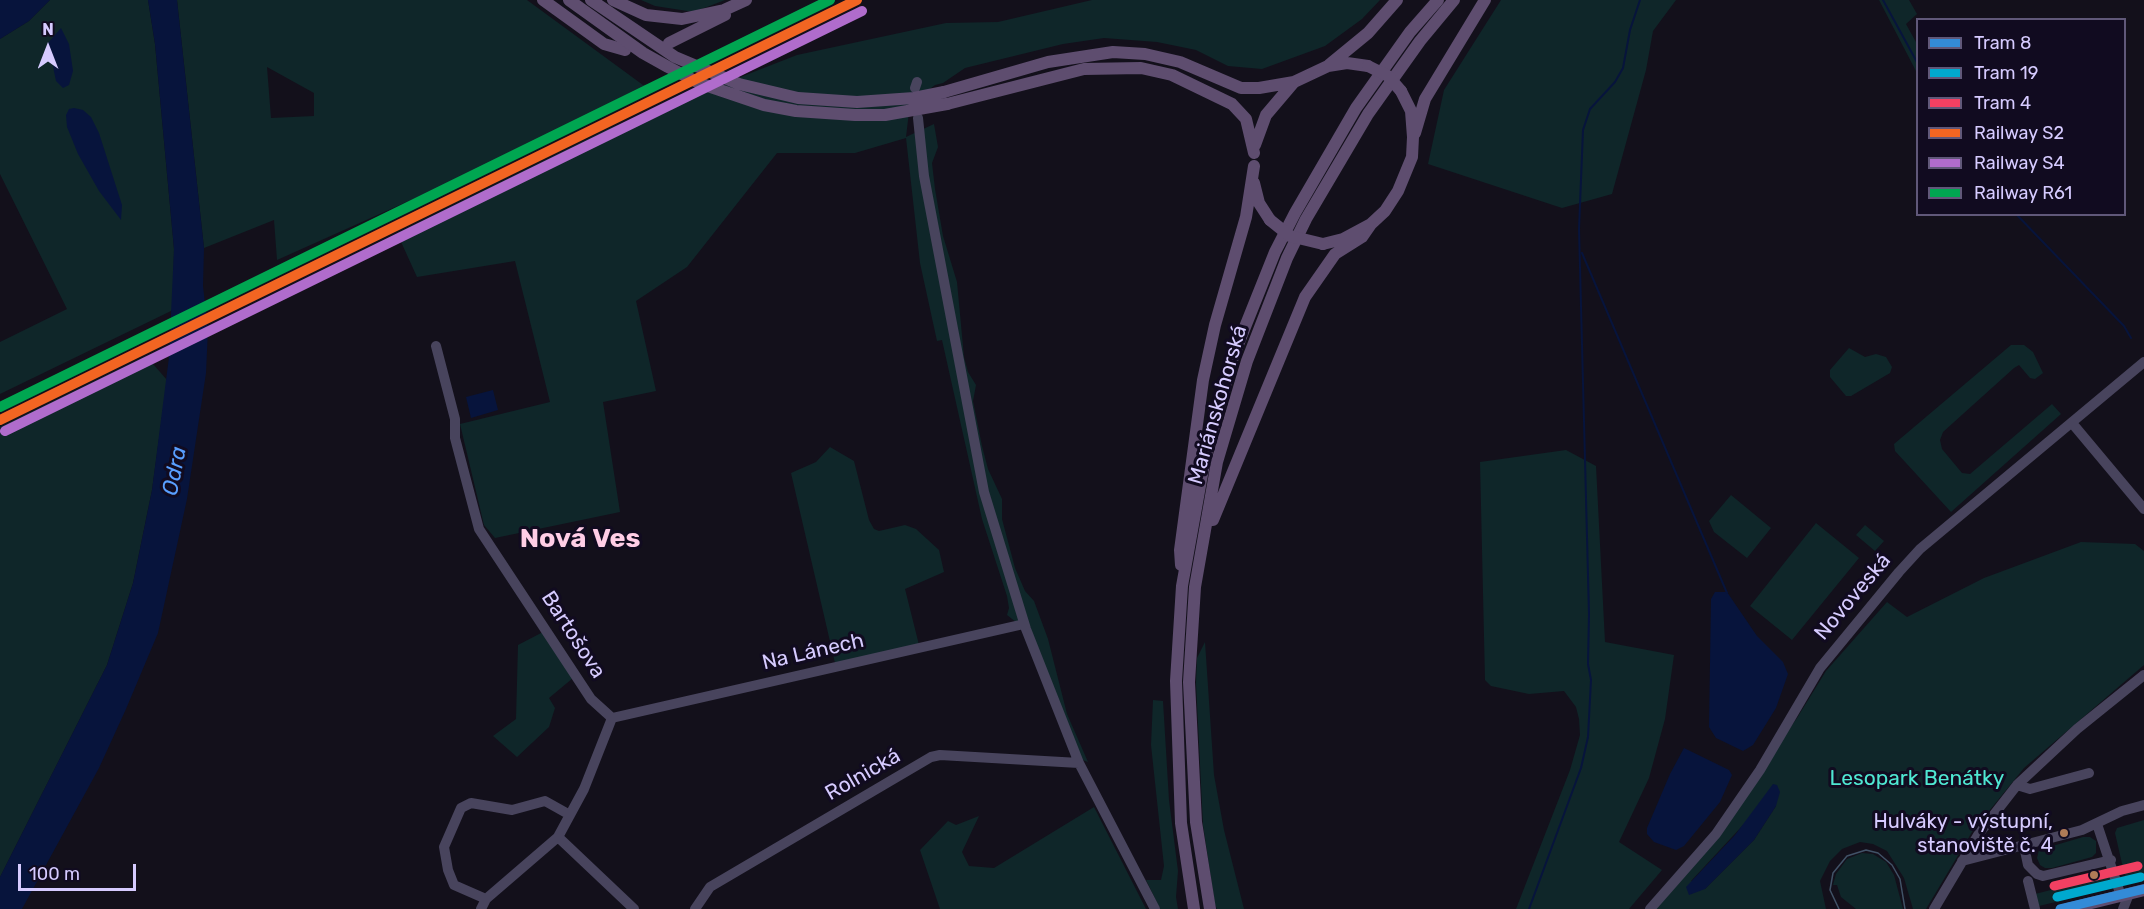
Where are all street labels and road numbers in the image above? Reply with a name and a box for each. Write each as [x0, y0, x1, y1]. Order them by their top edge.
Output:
street label: Mariánskohorská [1183, 322, 1253, 488]
street label: Novoveská [1810, 549, 1896, 645]
street label: Bartošova [535, 587, 611, 683]
street label: Na Lánech [760, 628, 866, 676]
street label: Rolnická [821, 743, 905, 807]

